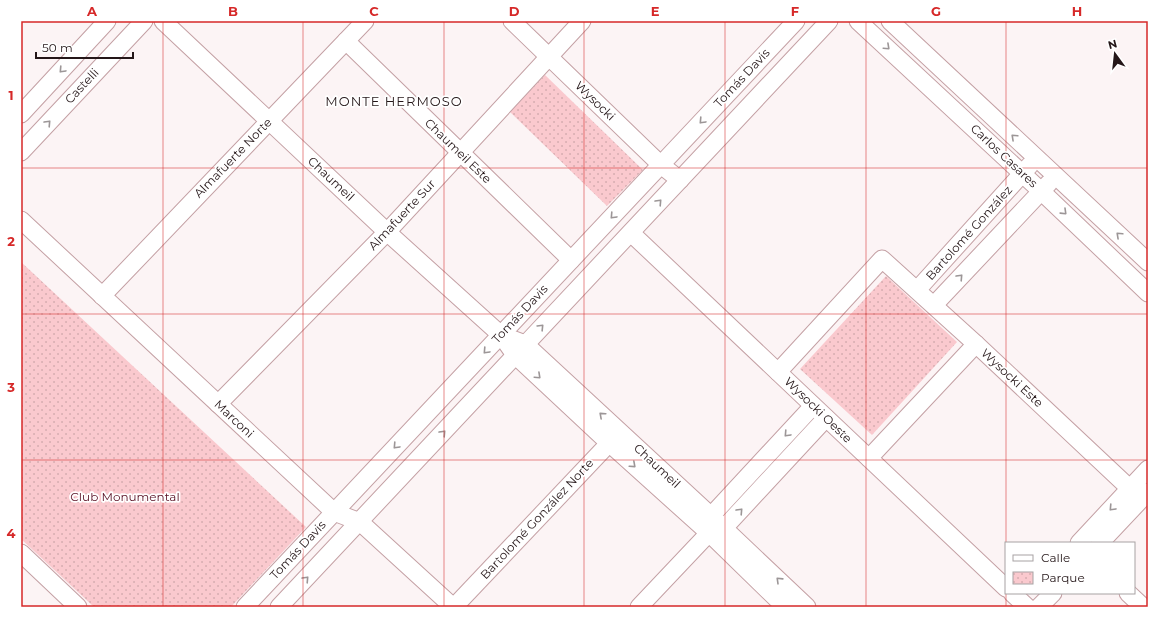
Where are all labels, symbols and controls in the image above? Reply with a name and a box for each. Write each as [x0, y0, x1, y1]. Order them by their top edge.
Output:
text: A [86, 3, 98, 19]
text: B [228, 3, 238, 19]
text: C [369, 3, 379, 19]
text: D [509, 3, 520, 19]
text: E [651, 3, 660, 19]
text: F [791, 3, 799, 19]
text: G [931, 3, 941, 19]
text: H [1072, 3, 1082, 19]
scale bar [36, 34, 133, 60]
north arrow [1095, 34, 1135, 74]
text: N [1106, 36, 1119, 52]
text: 50 m [42, 40, 73, 55]
one-way arrow [882, 43, 890, 50]
street label: Tomás Davis [711, 45, 773, 110]
one-way arrow [59, 65, 66, 73]
street label: Castelli [62, 65, 102, 106]
street label: Wysocki [572, 78, 619, 123]
text: 1 [8, 87, 14, 103]
district label: MONTE HERMOSO [325, 93, 463, 109]
street label: Almafuerte Norte [191, 115, 275, 201]
street label: Chaumeil Este [422, 115, 495, 186]
one-way arrow [699, 116, 707, 124]
one-way arrow [43, 120, 50, 128]
street label: Carlos Casares [968, 121, 1041, 191]
one-way arrow [1011, 134, 1019, 142]
street label: Chaumeil [305, 153, 358, 204]
street label: Almafuerte Sur [365, 176, 438, 253]
street label: Bartolomé González [922, 182, 1015, 283]
one-way arrow [654, 200, 661, 207]
one-way arrow [1059, 207, 1067, 215]
one-way arrow [610, 211, 618, 219]
text: 2 [7, 233, 15, 249]
one-way arrow [1117, 233, 1124, 240]
one-way arrow [956, 274, 963, 282]
street label: Tomás Davis [489, 281, 551, 346]
one-way arrow [536, 324, 544, 332]
street label: Wysocki Este [978, 345, 1046, 410]
one-way arrow [483, 346, 490, 354]
one-way arrow [533, 371, 541, 379]
street label: Wysocki Oeste [781, 374, 855, 446]
text: 3 [6, 379, 15, 395]
street label: Marconi [211, 397, 257, 441]
one-way arrow [599, 412, 607, 420]
one-way arrow [784, 429, 792, 437]
one-way arrow [438, 430, 446, 438]
street label: Chaumeil [631, 440, 684, 491]
one-way arrow [393, 441, 401, 449]
street label: Bartolomé González Norte [477, 455, 596, 582]
one-way arrow [628, 460, 636, 468]
park label: Club Monumental [70, 489, 180, 504]
one-way arrow [1110, 503, 1117, 510]
one-way arrow [735, 509, 742, 516]
street label: Tomás Davis [267, 517, 329, 582]
text: 4 [7, 525, 16, 541]
legend [1005, 542, 1135, 594]
text: Calle [1041, 550, 1070, 565]
text: Parque [1041, 570, 1085, 585]
one-way arrow [301, 576, 309, 584]
one-way arrow [776, 577, 784, 585]

